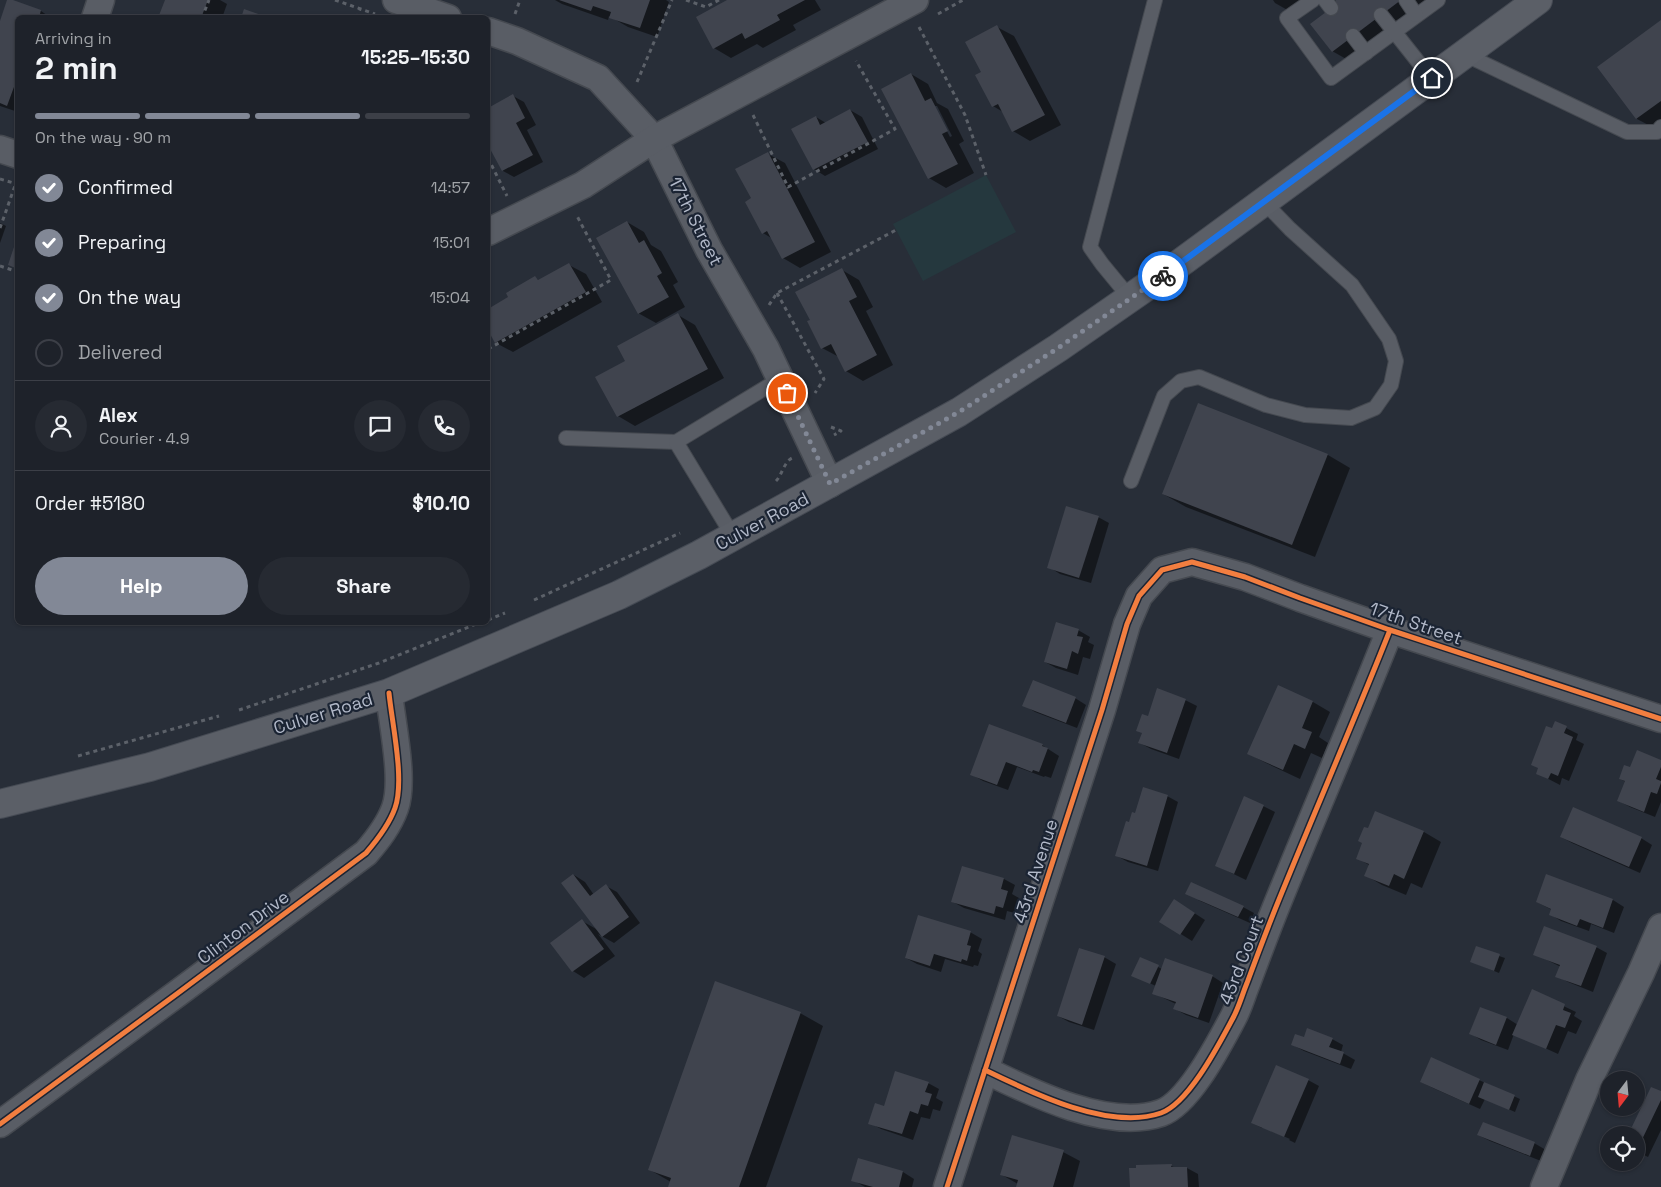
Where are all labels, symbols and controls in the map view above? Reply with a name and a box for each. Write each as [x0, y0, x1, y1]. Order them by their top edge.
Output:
text: Arriving in [35, 28, 112, 49]
text: 15:25–15:30 [361, 45, 470, 70]
text: 2 min [35, 48, 118, 88]
pin [1411, 57, 1453, 99]
icon: home [1418, 64, 1446, 92]
text: On the way · 90 m [35, 127, 171, 148]
street label: 17th Street [664, 173, 728, 269]
icon: check [35, 174, 63, 202]
text: Confirmed [78, 175, 173, 200]
text: 14:57 [431, 177, 470, 198]
icon: check [35, 229, 63, 257]
text: Preparing [78, 230, 166, 255]
text: 15:01 [433, 232, 470, 253]
courier [1138, 251, 1188, 301]
icon: bike [1149, 262, 1177, 290]
icon: check [35, 284, 63, 312]
text: On the way [78, 285, 181, 310]
text: 15:04 [429, 287, 470, 308]
text: Delivered [78, 340, 163, 365]
pin [766, 372, 808, 414]
icon: bag [773, 379, 801, 407]
button: person [35, 400, 87, 452]
button: chat [354, 400, 406, 452]
button: phone [418, 400, 470, 452]
text: Alex [99, 403, 138, 428]
text: Courier · 4.9 [99, 428, 189, 449]
street label: Culver Road [711, 487, 813, 555]
text: Order #5180 [35, 491, 145, 516]
text: $10.10 [412, 491, 470, 516]
button: Help [35, 557, 248, 615]
button: Share [258, 557, 470, 615]
street label: 17th Street [1367, 596, 1465, 650]
street label: Culver Road [271, 687, 375, 739]
street label: 43rd Avenue [1007, 816, 1063, 926]
street label: Clinton Drive [193, 885, 293, 969]
street label: 43rd Court [1213, 912, 1269, 1008]
north arrow [1600, 1071, 1645, 1116]
map controls [1600, 1071, 1645, 1171]
button: locate [1600, 1126, 1645, 1171]

